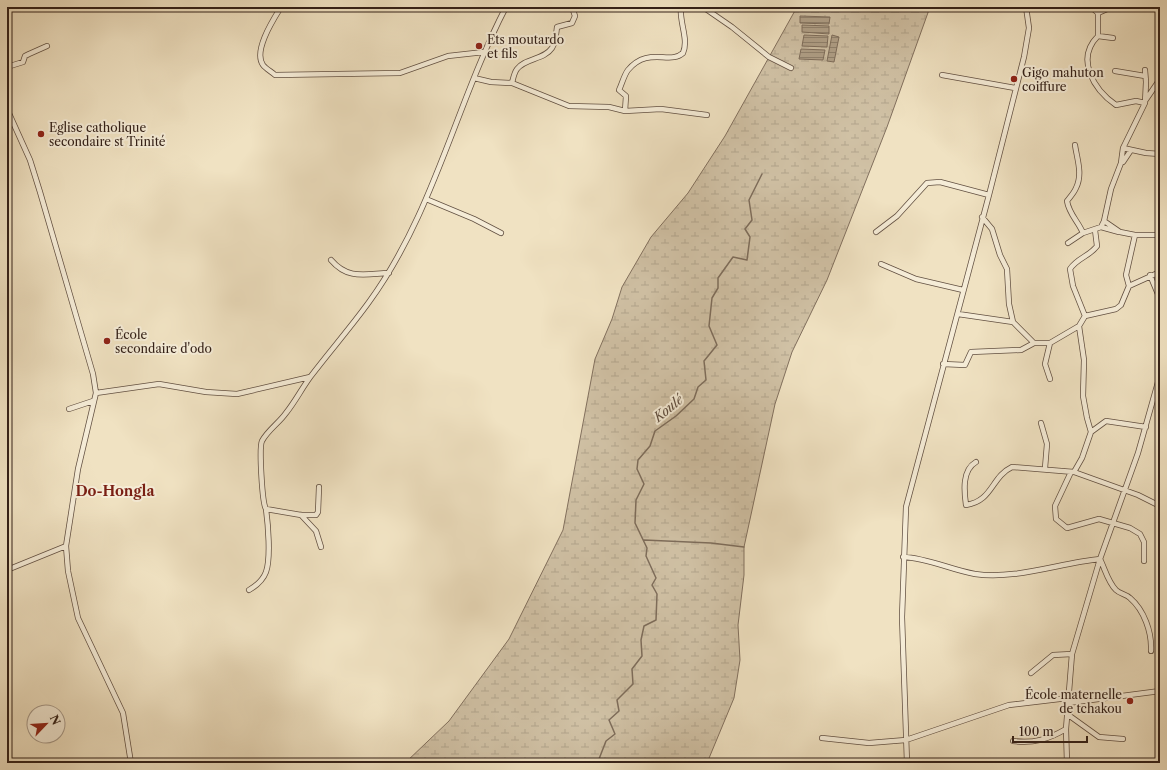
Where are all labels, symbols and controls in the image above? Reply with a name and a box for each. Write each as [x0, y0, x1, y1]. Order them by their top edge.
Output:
place label: Ets moutardo et fils [487, 32, 564, 61]
marker: Ets moutardo et fils [474, 41, 484, 51]
place label: Gigo mahuton coiffure [1022, 65, 1104, 94]
marker: Gigo mahuton coiffure [1009, 74, 1019, 84]
place label: Eglise catholique secondaire st Trinité [49, 120, 166, 149]
marker: Eglise catholique secondaire st Trinité [36, 129, 46, 139]
place label: École secondaire d'odo [115, 326, 212, 356]
marker: École secondaire d'odo [102, 336, 112, 346]
water label: Koulé [649, 390, 687, 425]
district label: Do-Hongla [75, 482, 156, 500]
place label: École maternelle de tchakou [1025, 686, 1123, 716]
marker: École maternelle de tchakou [1125, 696, 1135, 706]
north arrow [26, 704, 66, 744]
text: N [47, 712, 64, 727]
scale bar [1013, 718, 1087, 744]
text: 100 m [1019, 724, 1054, 739]

